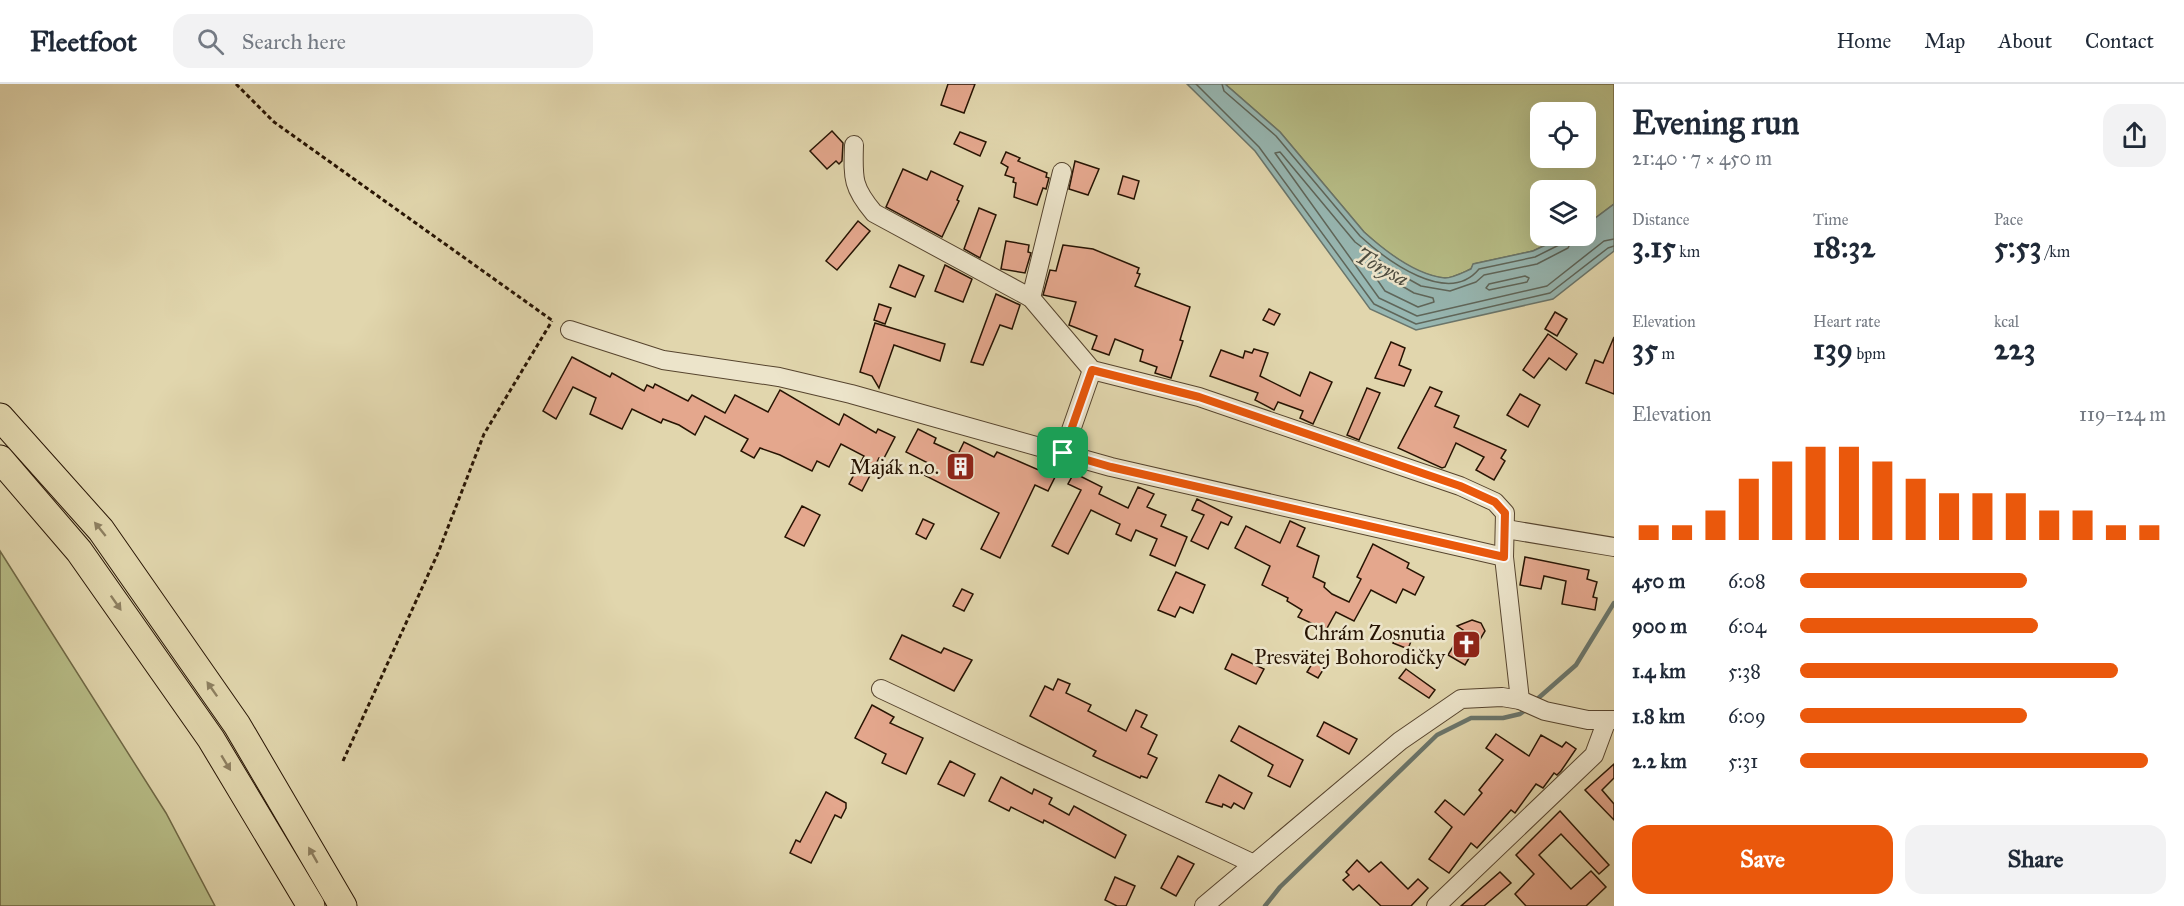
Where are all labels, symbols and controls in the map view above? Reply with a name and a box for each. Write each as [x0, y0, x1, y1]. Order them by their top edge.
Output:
search box [173, 14, 593, 68]
text: Fleetfoot [30, 24, 137, 59]
icon: search [194, 25, 227, 58]
text: Search here [242, 28, 346, 55]
text: Home [1836, 28, 1891, 54]
text: Map [1924, 28, 1965, 54]
text: About [1998, 28, 2052, 54]
text: Contact [2085, 28, 2154, 54]
map controls [1530, 102, 1596, 246]
button: locate [1530, 102, 1596, 168]
text: Evening run [1632, 103, 1799, 143]
button: share [2103, 104, 2166, 167]
text: 21:40 · 7 × 450 m [1632, 146, 1772, 170]
button: layers [1530, 180, 1596, 246]
text: Distance [1632, 210, 1689, 229]
text: Time [1813, 210, 1848, 229]
text: Pace [1994, 210, 2023, 229]
text: 3.15 [1632, 229, 1676, 265]
text: 18:32 [1813, 229, 1875, 265]
text: 5:53 [1994, 229, 2041, 265]
water label: Torysa [1351, 242, 1413, 292]
text: km [1676, 242, 1700, 261]
text: /km [2041, 242, 2070, 261]
text: Elevation [1632, 312, 1696, 331]
text: Heart rate [1813, 312, 1880, 331]
text: kcal [1994, 312, 2019, 331]
text: 35 [1632, 331, 1658, 367]
text: 139 [1813, 331, 1853, 367]
text: 223 [1994, 331, 2035, 367]
text: m [1658, 344, 1675, 363]
text: bpm [1853, 344, 1886, 363]
text: Elevation [1632, 402, 1711, 426]
text: 119–124 m [2079, 402, 2166, 426]
pin [1037, 427, 1088, 478]
icon: arrive [1046, 436, 1079, 469]
building icon: Maják n.o. [944, 451, 976, 483]
place label: Maják n.o. [849, 454, 939, 480]
one-way arrow [94, 522, 107, 537]
text: 450 m [1632, 569, 1685, 593]
text: 6:08 [1728, 569, 1766, 593]
one-way arrow [110, 594, 122, 610]
text: 900 m [1632, 614, 1687, 638]
text: 6:04 [1728, 614, 1766, 638]
place label: Chrám Zosnutia Presvätej Bohorodičky [1254, 620, 1446, 670]
church icon: Chrám Zosnutia Presvätej Bohorodičky [1450, 629, 1482, 661]
text: 1.4 km [1632, 659, 1686, 683]
text: 5:38 [1728, 659, 1761, 683]
one-way arrow [207, 681, 218, 697]
text: 1.8 km [1632, 704, 1685, 728]
text: 6:09 [1728, 704, 1766, 728]
text: 2.2 km [1632, 749, 1687, 773]
text: 5:31 [1728, 749, 1758, 773]
one-way arrow [221, 755, 231, 772]
button: Save [1632, 825, 1893, 894]
button: Share [1905, 825, 2166, 894]
one-way arrow [308, 847, 318, 864]

